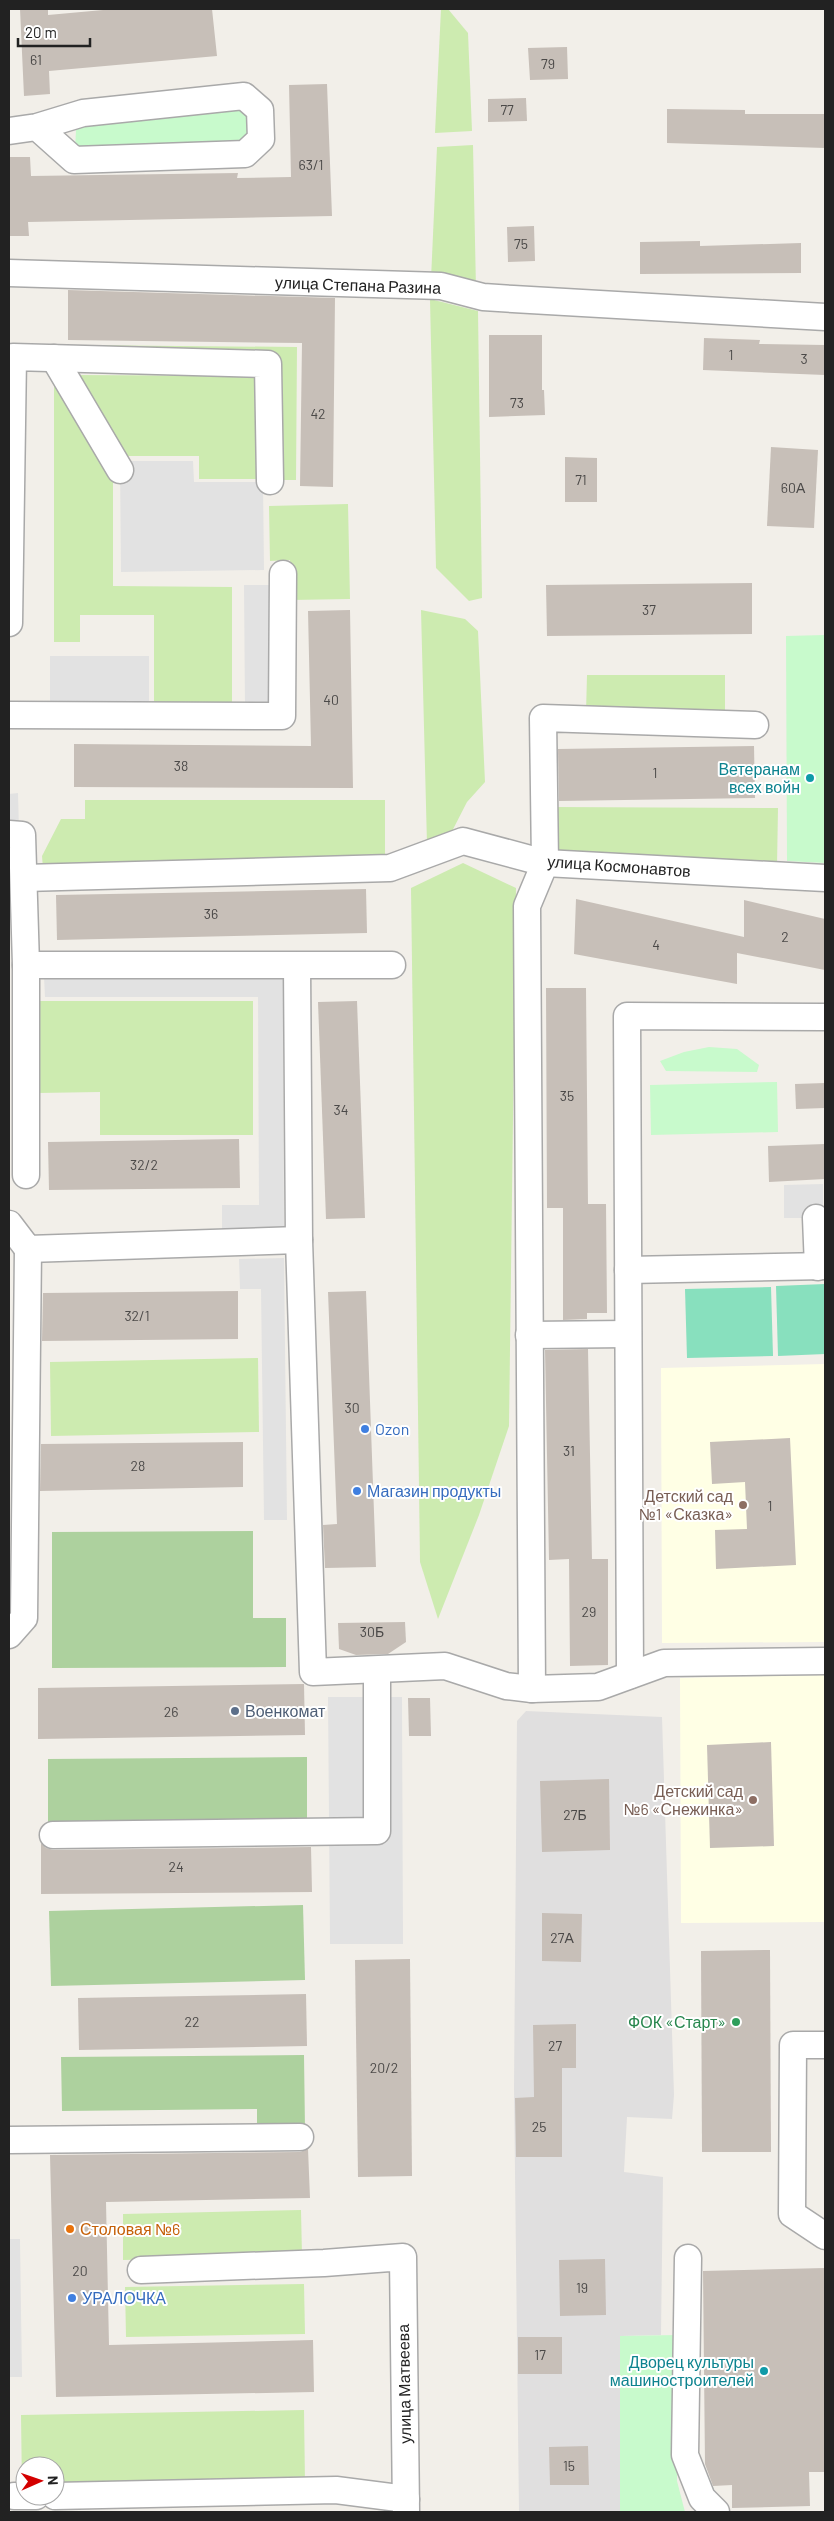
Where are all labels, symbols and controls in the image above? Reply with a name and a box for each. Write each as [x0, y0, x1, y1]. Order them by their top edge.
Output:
scale bar [18, 15, 90, 47]
text: 20 m [25, 23, 57, 41]
house number: 61 [30, 51, 42, 68]
house number: 79 [541, 55, 555, 72]
house number: 77 [500, 101, 514, 118]
house number: 63/1 [299, 156, 323, 173]
house number: 75 [514, 235, 528, 252]
street label: улица Степана Разина [275, 272, 441, 297]
house number: 1 [729, 346, 733, 363]
house number: 3 [800, 350, 808, 367]
house number: 73 [510, 394, 524, 411]
house number: 42 [310, 405, 326, 422]
house number: 71 [575, 471, 587, 488]
house number: 60А [781, 479, 806, 496]
house number: 37 [642, 601, 656, 618]
house number: 40 [323, 691, 339, 708]
house number: 38 [174, 757, 188, 774]
place label: Ветеранам всех войн [718, 759, 800, 796]
house number: 1 [653, 764, 657, 781]
marker: Ветеранам всех войн [804, 772, 816, 784]
street label: улица Космонавтов [547, 851, 691, 880]
house number: 36 [204, 905, 218, 922]
house number: 2 [781, 928, 789, 945]
house number: 4 [652, 936, 660, 953]
house number: 35 [560, 1087, 574, 1104]
house number: 34 [334, 1101, 348, 1118]
house number: 32/2 [130, 1156, 158, 1173]
house number: 32/1 [124, 1307, 150, 1324]
house number: 30 [344, 1399, 360, 1416]
place label: Ozon [375, 1419, 409, 1438]
marker: Ozon [359, 1423, 371, 1435]
house number: 31 [563, 1442, 575, 1459]
house number: 28 [131, 1457, 145, 1474]
place label: Магазин продукты [367, 1481, 501, 1500]
marker: Магазин продукты [351, 1485, 363, 1497]
place label: Детский сад №1 «Сказка» [639, 1486, 734, 1523]
house number: 1 [768, 1497, 772, 1514]
marker: Детский сад №1 «Сказка» [737, 1499, 749, 1511]
house number: 29 [582, 1603, 596, 1620]
house number: 30Б [360, 1623, 384, 1640]
place label: Военкомат [245, 1701, 326, 1720]
house number: 26 [164, 1703, 178, 1720]
marker: Военкомат [229, 1705, 241, 1717]
place label: Детский сад №6 «Снежинка» [623, 1781, 744, 1818]
marker: Детский сад №6 «Снежинка» [747, 1794, 759, 1806]
house number: 27Б [563, 1806, 587, 1823]
house number: 24 [168, 1858, 184, 1875]
house number: 27А [550, 1929, 574, 1946]
place label: ФОК «Старт» [628, 2012, 726, 2031]
house number: 22 [184, 2013, 200, 2030]
marker: ФОК «Старт» [730, 2016, 742, 2028]
house number: 27 [548, 2037, 562, 2054]
house number: 20/2 [370, 2059, 398, 2076]
house number: 25 [532, 2118, 546, 2135]
place label: Столовая №6 [80, 2219, 180, 2238]
marker: Столовая №6 [64, 2223, 76, 2235]
house number: 20 [72, 2262, 88, 2279]
house number: 19 [576, 2279, 588, 2296]
place label: УРАЛОЧКА [82, 2288, 166, 2307]
marker: УРАЛОЧКА [66, 2292, 78, 2304]
street label: улица Матвеева [393, 2324, 414, 2444]
house number: 17 [534, 2346, 546, 2363]
place label: Дворец культуры машиностроителей [610, 2352, 754, 2389]
marker: Дворец культуры машиностроителей [758, 2365, 770, 2377]
north arrow [15, 2456, 65, 2506]
house number: 15 [563, 2457, 575, 2474]
text: N [45, 2476, 62, 2485]

